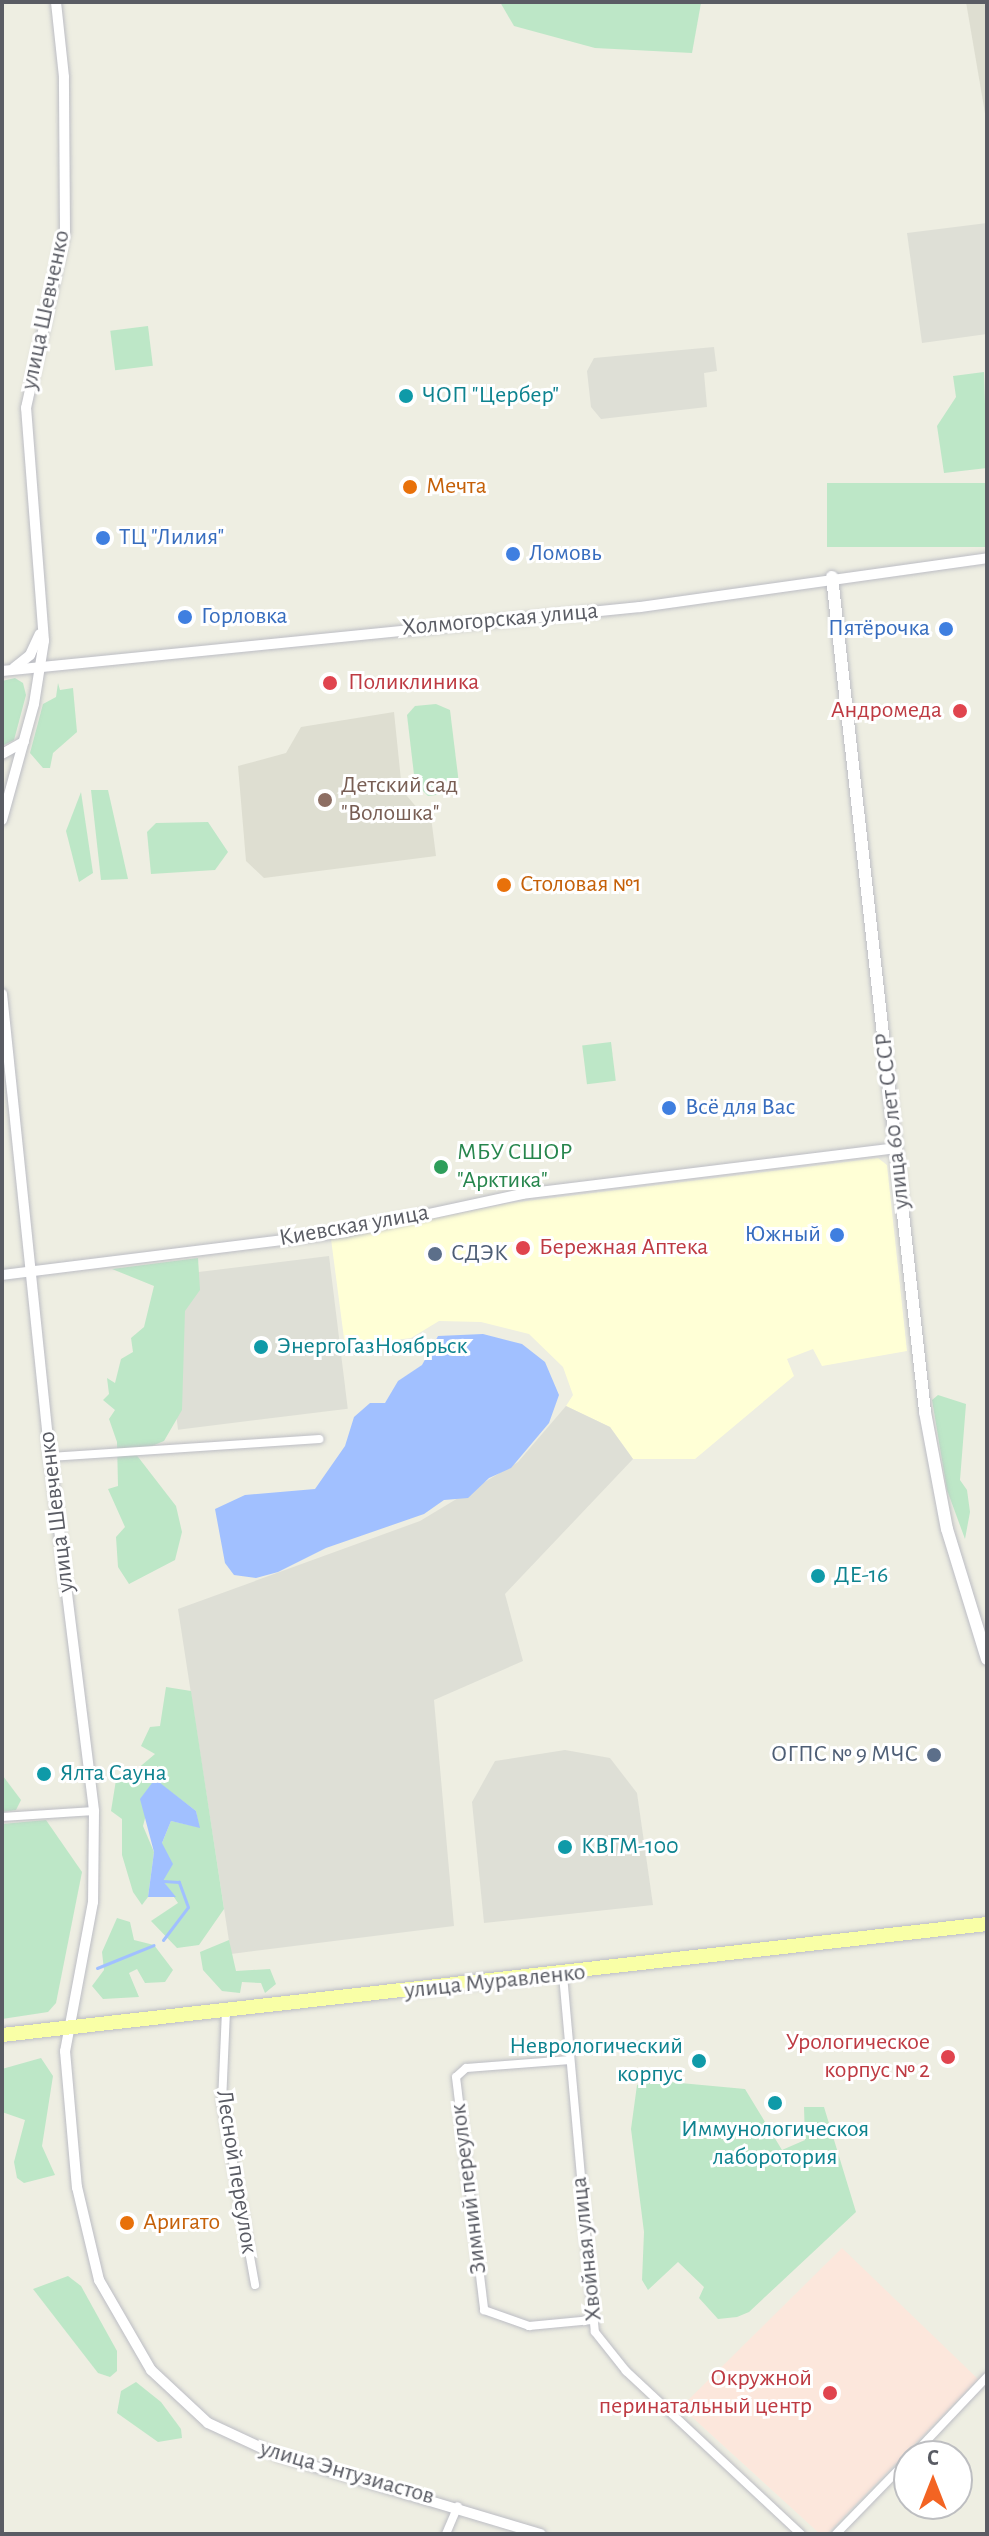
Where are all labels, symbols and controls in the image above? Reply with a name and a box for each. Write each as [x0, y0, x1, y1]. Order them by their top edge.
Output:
street label: улица Шевченко [15, 228, 77, 392]
place label: ЧОП "Цербер" [422, 382, 559, 410]
marker: ЧОП "Цербер" [397, 387, 415, 405]
place label: Мечта [426, 473, 487, 501]
marker: Мечта [401, 478, 419, 496]
place label: ТЦ "Лилия" [119, 524, 224, 552]
marker: ТЦ "Лилия" [94, 529, 112, 547]
place label: Ломовь [529, 540, 601, 568]
marker: Ломовь [504, 545, 522, 563]
street label: Холмогорская улица [401, 597, 599, 643]
place label: Горловка [201, 603, 288, 631]
marker: Горловка [176, 608, 194, 626]
place label: Пятёрочка [828, 615, 930, 643]
marker: Пятёрочка [937, 620, 955, 638]
place label: Поликлиника [348, 669, 479, 697]
marker: Поликлиника [319, 672, 341, 694]
place label: Андромеда [831, 697, 942, 725]
marker: Андромеда [949, 700, 971, 722]
place label: Детский сад "Волошка" [341, 772, 458, 828]
marker: Детский сад "Волошка" [316, 791, 334, 809]
place label: Столовая №1 [520, 871, 642, 899]
marker: Столовая №1 [495, 876, 513, 894]
street label: улица 60 лет СССР [869, 1031, 917, 1211]
place label: Всё для Вас [685, 1094, 795, 1122]
marker: Всё для Вас [660, 1099, 678, 1117]
place label: МБУ СШОР "Арктика" [457, 1139, 572, 1195]
marker: МБУ СШОР "Арктика" [432, 1158, 450, 1176]
street label: Киевская улица [277, 1199, 431, 1253]
place label: Южный [745, 1221, 821, 1249]
marker: Южный [828, 1226, 846, 1244]
place label: Бережная Аптека [539, 1234, 708, 1262]
marker: Бережная Аптека [514, 1239, 532, 1257]
place label: СДЭК [451, 1240, 508, 1268]
marker: СДЭК [426, 1245, 444, 1263]
place label: ЭнергоГазНоябрьск [277, 1333, 468, 1361]
marker: ЭнергоГазНоябрьск [252, 1338, 270, 1356]
street label: улица Шевченко [33, 1430, 81, 1594]
place label: ДЕ-16 [834, 1562, 888, 1590]
marker: ДЕ-16 [809, 1567, 827, 1585]
place label: ОГПС № 9 МЧС [771, 1741, 918, 1769]
marker: ОГПС № 9 МЧС [925, 1746, 943, 1764]
place label: Ялта Сауна [60, 1760, 167, 1788]
marker: Ялта Сауна [35, 1765, 53, 1783]
place label: КВГМ-100 [581, 1833, 679, 1861]
marker: КВГМ-100 [556, 1838, 574, 1856]
street label: улица Муравленко [403, 1958, 587, 2006]
place label: Урологическое корпус № 2 [786, 2029, 930, 2085]
place label: Неврологический корпус [509, 2033, 683, 2089]
marker: Урологическое корпус № 2 [937, 2046, 959, 2068]
marker: Неврологический корпус [690, 2052, 708, 2070]
street label: Лесной переулок [209, 2088, 263, 2256]
marker: Иммунологическоя лаборотория [766, 2094, 784, 2112]
street label: Зимний переулок [444, 2102, 494, 2276]
place label: Иммунологическоя лаборотория [681, 2116, 869, 2172]
street label: Хвойная улица [565, 2175, 609, 2323]
place label: Аригато [143, 2209, 220, 2237]
marker: Аригато [118, 2214, 136, 2232]
place label: Окружной перинатальный центр [599, 2365, 812, 2421]
marker: Окружной перинатальный центр [819, 2382, 841, 2404]
street label: улица Энтузиастов [256, 2434, 438, 2512]
north arrow [893, 2440, 973, 2520]
text: С [927, 2447, 939, 2469]

